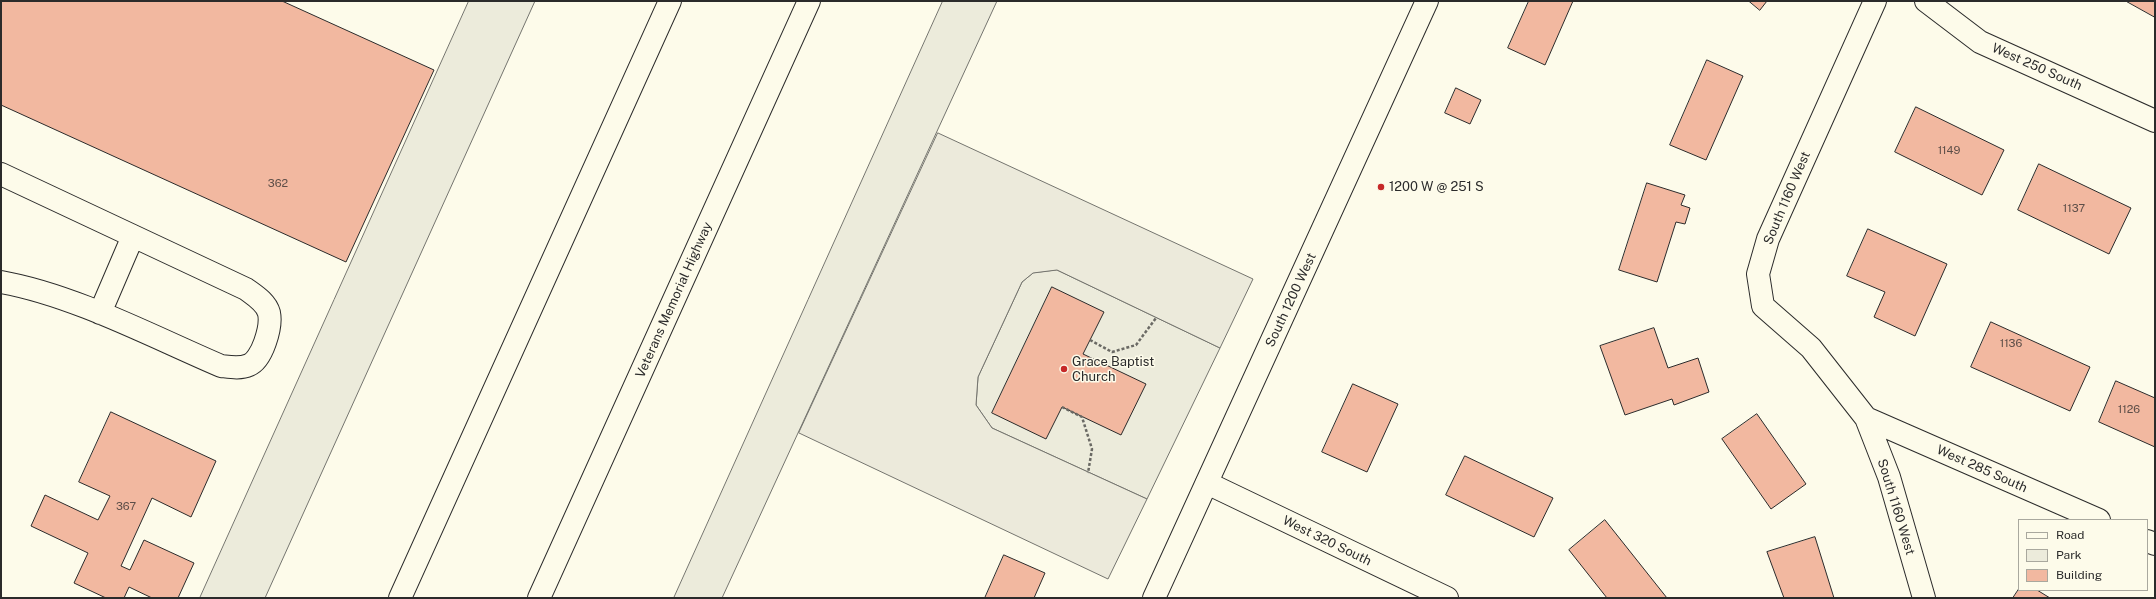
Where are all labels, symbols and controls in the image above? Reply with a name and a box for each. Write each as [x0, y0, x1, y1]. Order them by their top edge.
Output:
street label: West 250 South [1989, 40, 2085, 94]
house number: 1149 [1938, 144, 1960, 158]
street label: South 1160 West [1760, 149, 1814, 247]
house number: 362 [268, 177, 288, 191]
place label: 1200 W @ 251 S [1389, 179, 1484, 195]
marker: 1200 W @ 251 S [1376, 182, 1386, 192]
house number: 1137 [2063, 202, 2085, 216]
street label: Veterans Memorial Highway [632, 220, 716, 380]
street label: South 1200 West [1262, 251, 1320, 349]
house number: 1136 [2000, 337, 2022, 351]
place label: Grace Baptist Church [1072, 354, 1154, 385]
marker: Grace Baptist Church [1059, 364, 1069, 374]
house number: 1126 [2118, 403, 2140, 417]
street label: West 285 South [1934, 442, 2030, 496]
street label: South 1160 West [1874, 457, 1918, 557]
house number: 367 [116, 500, 136, 514]
street label: West 320 South [1280, 513, 1374, 569]
legend [2018, 519, 2148, 591]
text: Road [2056, 528, 2084, 542]
text: Park [2056, 548, 2082, 562]
text: Building [2056, 568, 2102, 582]

